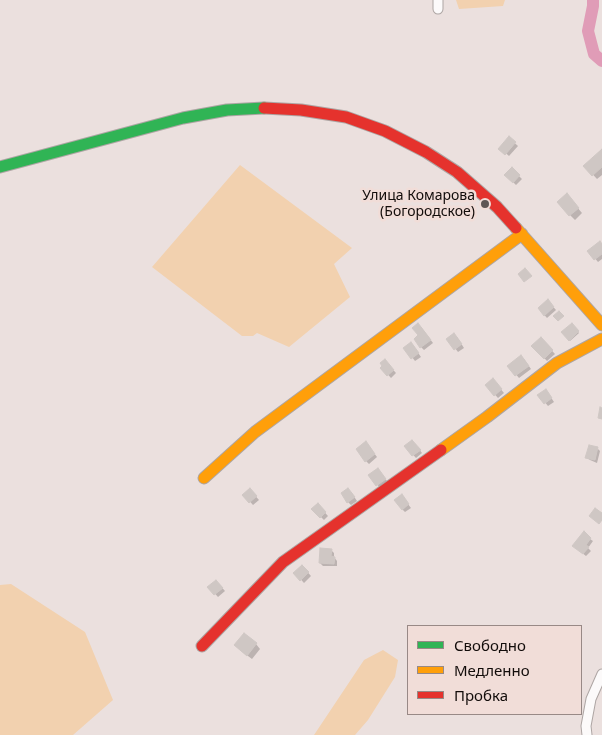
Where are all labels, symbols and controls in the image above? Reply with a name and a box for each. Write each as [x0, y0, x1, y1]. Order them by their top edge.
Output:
place label: Улица Комарова (Богородское) [362, 188, 475, 220]
marker: Улица Комарова (Богородское) [479, 198, 491, 210]
legend [407, 625, 582, 715]
text: Свободно [454, 635, 526, 655]
text: Медленно [454, 660, 530, 680]
text: Пробка [454, 685, 508, 705]

